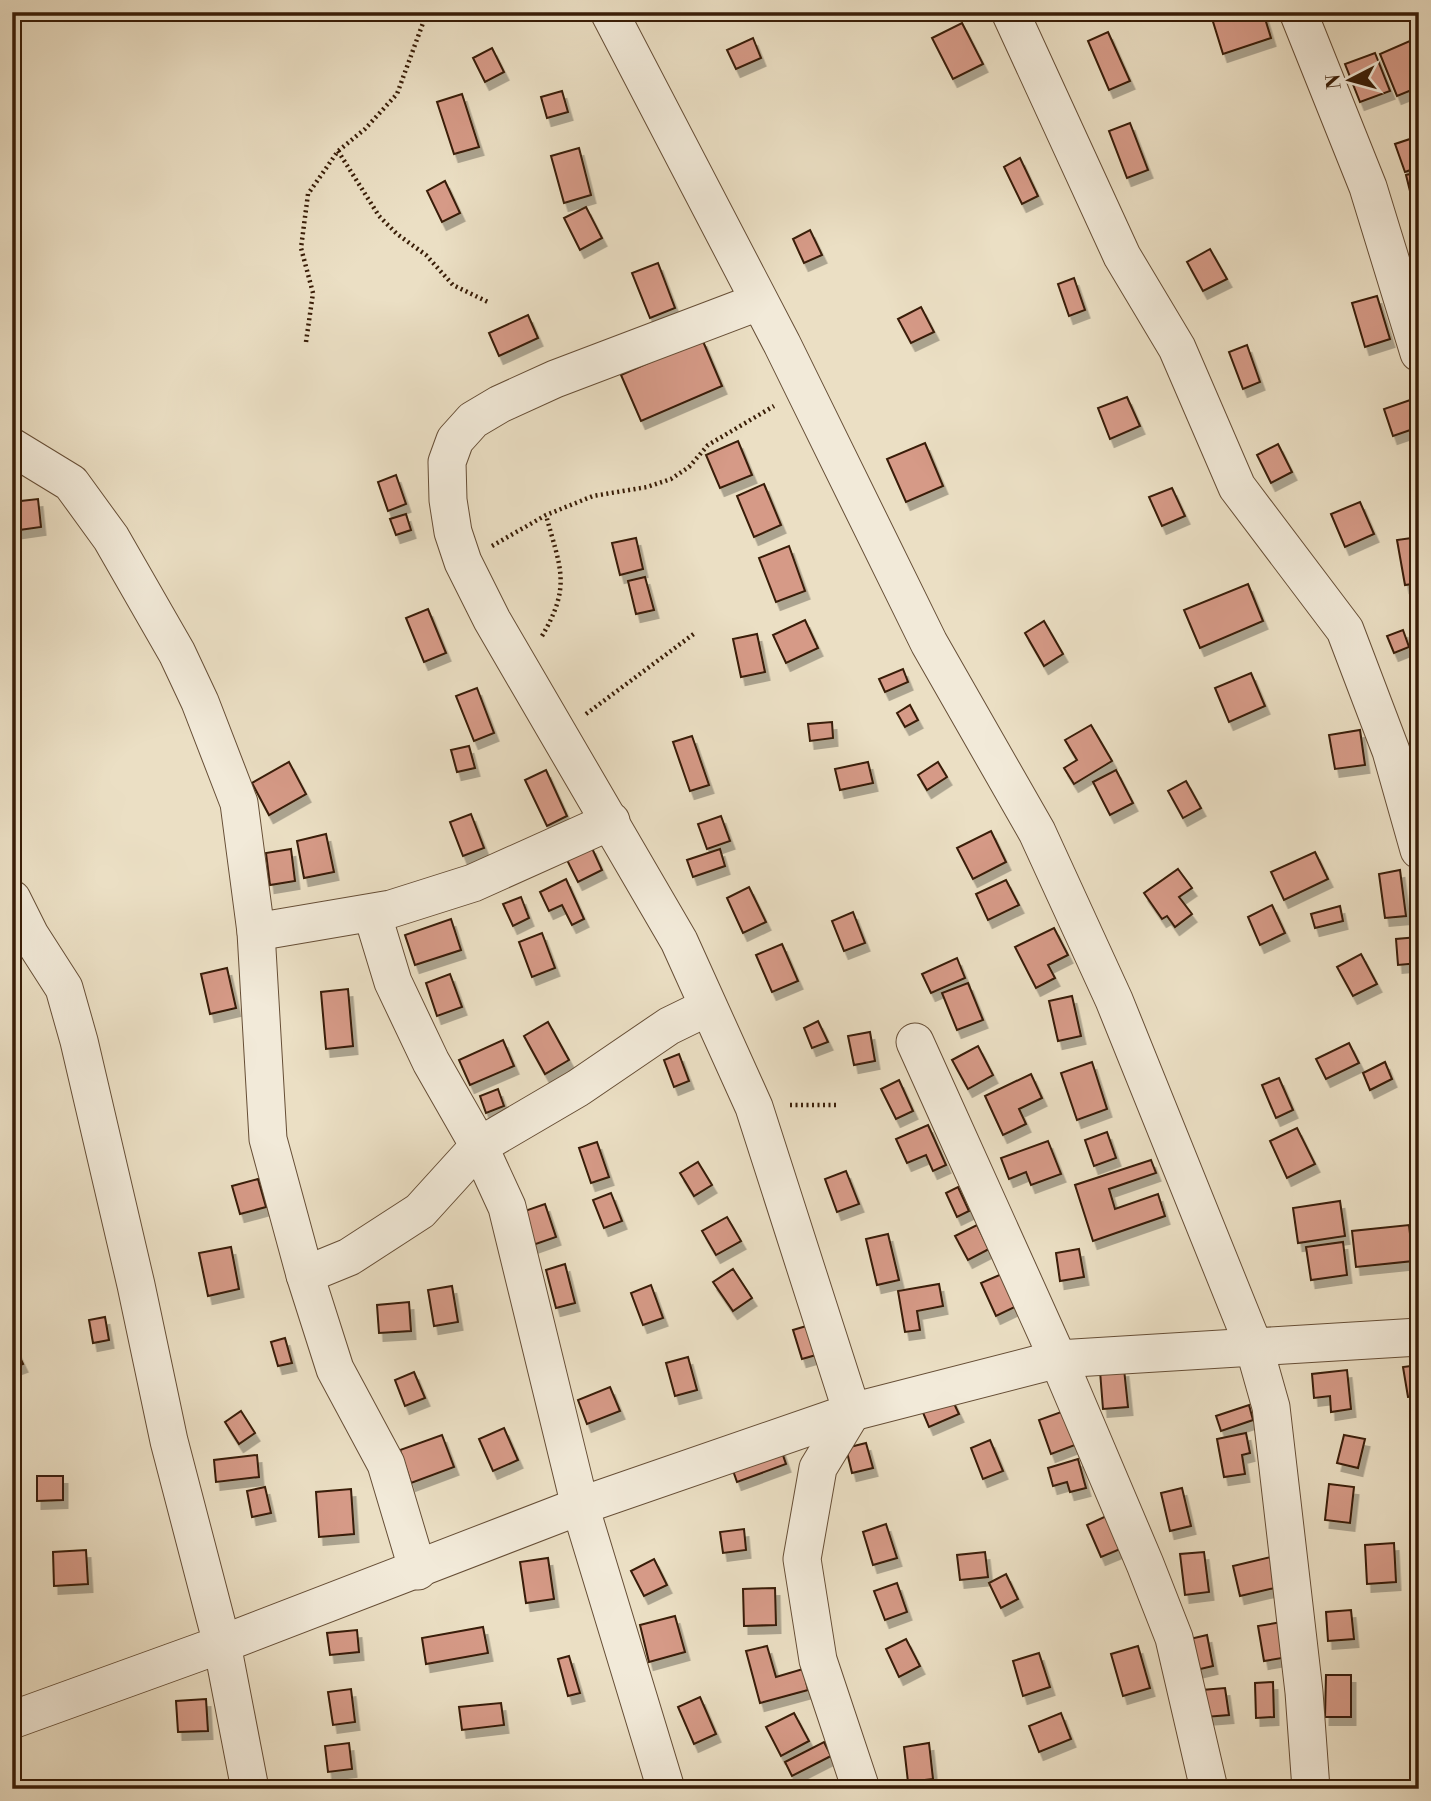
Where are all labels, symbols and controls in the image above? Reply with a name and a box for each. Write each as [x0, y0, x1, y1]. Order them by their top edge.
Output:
north arrow [1316, 46, 1386, 116]
text: N [1321, 73, 1347, 90]

